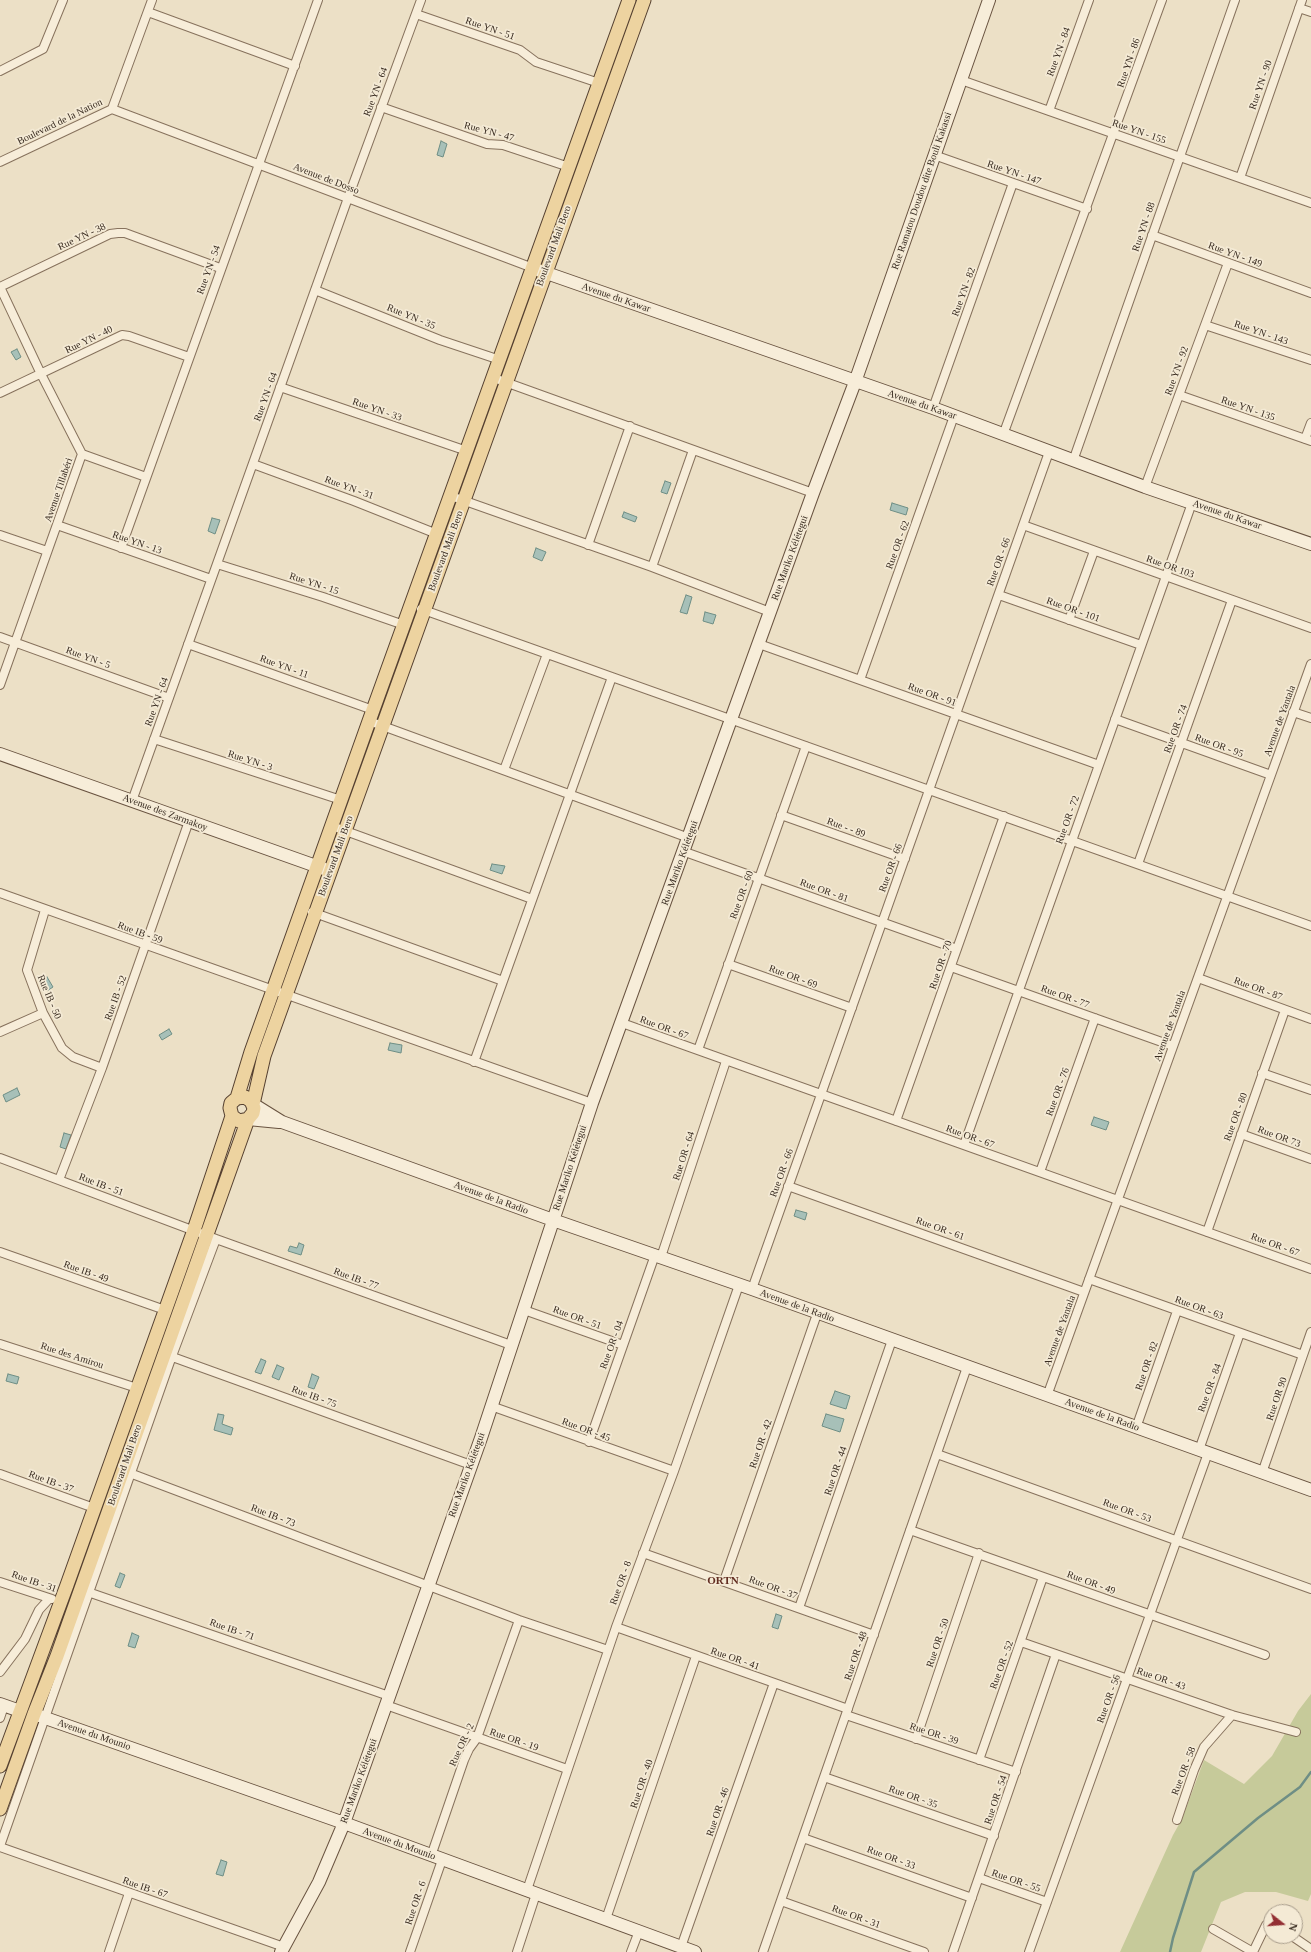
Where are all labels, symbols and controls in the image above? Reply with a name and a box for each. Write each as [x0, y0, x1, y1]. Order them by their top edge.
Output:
street label: Rue YN - 51 [464, 15, 516, 43]
street label: Rue YN - 84 [1045, 26, 1073, 78]
street label: Rue YN - 86 [1115, 37, 1143, 89]
street label: Rue YN - 90 [1247, 59, 1275, 111]
street label: Rue YN - 64 [361, 66, 391, 118]
street label: Boulevard de la Nation [16, 96, 104, 148]
street label: Rue Ramatou Doudou dite Bouli Kakassi [889, 111, 955, 271]
street label: Rue YN - 155 [1110, 117, 1168, 147]
street label: Rue YN - 47 [463, 120, 515, 144]
street label: Rue YN - 147 [985, 158, 1043, 188]
street label: Avenue de Dosso [291, 161, 361, 197]
street label: Rue YN - 88 [1130, 201, 1158, 253]
street label: Boulevard Mali Bero [534, 204, 574, 288]
street label: Rue YN - 38 [56, 221, 108, 253]
street label: Rue YN - 149 [1206, 240, 1264, 270]
street label: Rue YN - 54 [195, 244, 223, 296]
street label: Rue YN - 82 [950, 266, 978, 318]
street label: Avenue du Kawar [580, 281, 652, 315]
street label: Rue YN - 35 [385, 302, 437, 332]
street label: Rue YN - 143 [1232, 318, 1290, 348]
street label: Rue YN - 40 [63, 323, 115, 357]
street label: Rue YN - 92 [1163, 345, 1191, 397]
street label: Rue YN - 64 [252, 371, 280, 423]
street label: Avenue du Kawar [886, 388, 958, 422]
street label: Rue YN - 135 [1219, 394, 1277, 424]
street label: Rue YN - 33 [351, 396, 403, 424]
street label: Avenue Tillabéri [42, 456, 76, 524]
street label: Rue YN - 31 [323, 474, 375, 502]
street label: Avenue du Kawar [1191, 498, 1263, 532]
street label: Boulevard Mali Bero [426, 509, 466, 593]
street label: Rue Mariko Kélétegui [769, 514, 811, 602]
street label: Rue OR - 62 [884, 519, 912, 571]
street label: Rue YN - 13 [111, 529, 163, 557]
street label: Rue OR - 66 [985, 536, 1013, 588]
street label: Rue OR 103 [1144, 553, 1196, 581]
street label: Rue YN - 15 [288, 570, 340, 598]
street label: Rue OR - 101 [1045, 595, 1101, 625]
street label: Rue YN - 5 [64, 644, 112, 672]
street label: Rue YN - 11 [258, 653, 310, 681]
street label: Rue YN - 64 [143, 676, 171, 728]
street label: Rue OR - 91 [906, 681, 958, 709]
street label: Avenue de Yantala [1262, 684, 1298, 758]
street label: Rue OR - 74 [1162, 703, 1190, 755]
street label: Rue OR - 95 [1193, 732, 1245, 760]
street label: Rue YN - 3 [226, 748, 274, 774]
street label: Avenue des Zarmakoy [121, 792, 209, 834]
street label: Rue OR - 72 [1054, 794, 1082, 846]
street label: Boulevard Mali Bero [316, 814, 356, 898]
street label: Rue - - 89 [825, 815, 867, 841]
street label: Rue Mariko Kélétegui [659, 819, 701, 907]
street label: Rue OR - 66 [877, 842, 905, 894]
street label: Rue OR - 60 [728, 869, 756, 921]
street label: Rue OR - 81 [798, 877, 850, 905]
street label: Rue IB - 59 [116, 919, 164, 947]
street label: Rue OR - 70 [927, 939, 955, 991]
street label: Rue OR - 69 [767, 963, 819, 991]
street label: Rue IB - 50 [34, 973, 64, 1021]
street label: Rue IB - 52 [102, 974, 130, 1022]
street label: Rue OR - 87 [1232, 975, 1284, 1003]
street label: Rue OR - 77 [1039, 983, 1091, 1011]
street label: Avenue de Yantala [1152, 989, 1188, 1063]
street label: Rue OR - 67 [638, 1014, 690, 1042]
street label: Rue OR - 76 [1044, 1066, 1072, 1118]
street label: Rue OR - 80 [1222, 1091, 1250, 1143]
street label: Rue OR - 67 [944, 1123, 996, 1151]
street label: Rue Mariko Kélétegui [550, 1124, 590, 1212]
street label: Rue OR 73 [1256, 1124, 1302, 1150]
street label: Rue OR - 64 [670, 1130, 698, 1182]
street label: Rue OR - 66 [768, 1147, 796, 1199]
street label: Rue IB - 51 [77, 1171, 125, 1199]
street label: Avenue de la Radio [452, 1179, 530, 1217]
street label: Rue OR - 61 [914, 1215, 966, 1243]
street label: Rue OR - 67 [1249, 1231, 1301, 1259]
street label: Rue IB - 49 [62, 1259, 110, 1285]
street label: Rue IB - 77 [332, 1265, 380, 1293]
street label: Avenue de la Radio [758, 1287, 836, 1325]
street label: Avenue de Yantala [1042, 1294, 1078, 1368]
street label: Rue OR - 63 [1173, 1294, 1225, 1322]
street label: Rue OR - 51 [551, 1304, 603, 1332]
street label: Rue OR - 04 [598, 1319, 626, 1371]
street label: Rue des Amirou [39, 1340, 105, 1372]
street label: Rue OR - 82 [1133, 1340, 1161, 1392]
street label: Rue OR - 84 [1196, 1362, 1224, 1414]
street label: Rue OR 90 [1264, 1376, 1290, 1422]
street label: Rue IB - 75 [290, 1383, 338, 1411]
street label: Avenue de la Radio [1063, 1396, 1141, 1434]
street label: Rue OR - 45 [560, 1416, 612, 1444]
street label: Rue OR - 42 [747, 1418, 775, 1470]
street label: Boulevard Mali Bero [105, 1423, 145, 1507]
street label: Rue Mariko Kélétegui [446, 1431, 488, 1519]
street label: Rue OR - 44 [822, 1445, 850, 1497]
street label: Rue IB - 37 [27, 1468, 75, 1496]
street label: Rue OR - 53 [1101, 1497, 1153, 1525]
street label: Rue IB - 73 [249, 1502, 297, 1530]
street label: Rue OR - 8 [608, 1559, 634, 1607]
street label: Rue IB - 31 [10, 1569, 58, 1595]
street label: Rue OR - 49 [1065, 1569, 1117, 1597]
district label: ORTN [707, 1574, 739, 1588]
street label: Rue OR - 37 [747, 1574, 799, 1602]
street label: Rue IB - 71 [208, 1617, 256, 1643]
street label: Rue OR - 50 [924, 1617, 952, 1669]
street label: Rue OR - 48 [842, 1630, 870, 1682]
street label: Rue OR - 52 [988, 1639, 1016, 1691]
street label: Rue OR - 41 [709, 1645, 761, 1673]
street label: Rue OR - 43 [1135, 1665, 1187, 1693]
street label: Rue OR - 56 [1095, 1673, 1123, 1725]
street label: Avenue du Mounio [56, 1717, 132, 1753]
street label: Rue OR - 39 [908, 1720, 960, 1748]
street label: Rue OR - 2 [447, 1722, 477, 1768]
street label: Rue OR - 19 [488, 1726, 540, 1754]
street label: Rue Mariko Kélétegui [338, 1737, 380, 1825]
street label: Rue OR - 58 [1169, 1745, 1199, 1797]
street label: Rue OR - 40 [628, 1758, 656, 1810]
street label: Rue OR - 54 [982, 1774, 1010, 1826]
street label: Rue OR - 35 [887, 1783, 939, 1811]
street label: Rue OR - 46 [704, 1786, 732, 1838]
street label: Avenue du Mounio [361, 1825, 437, 1863]
street label: Rue OR - 33 [865, 1844, 917, 1872]
street label: Rue OR - 55 [990, 1867, 1042, 1895]
street label: Rue IB - 67 [121, 1875, 169, 1901]
street label: Rue OR - 6 [403, 1879, 429, 1927]
street label: Rue OR - 31 [830, 1903, 882, 1931]
north arrow [1263, 1904, 1303, 1944]
text: N [1287, 1922, 1300, 1933]

